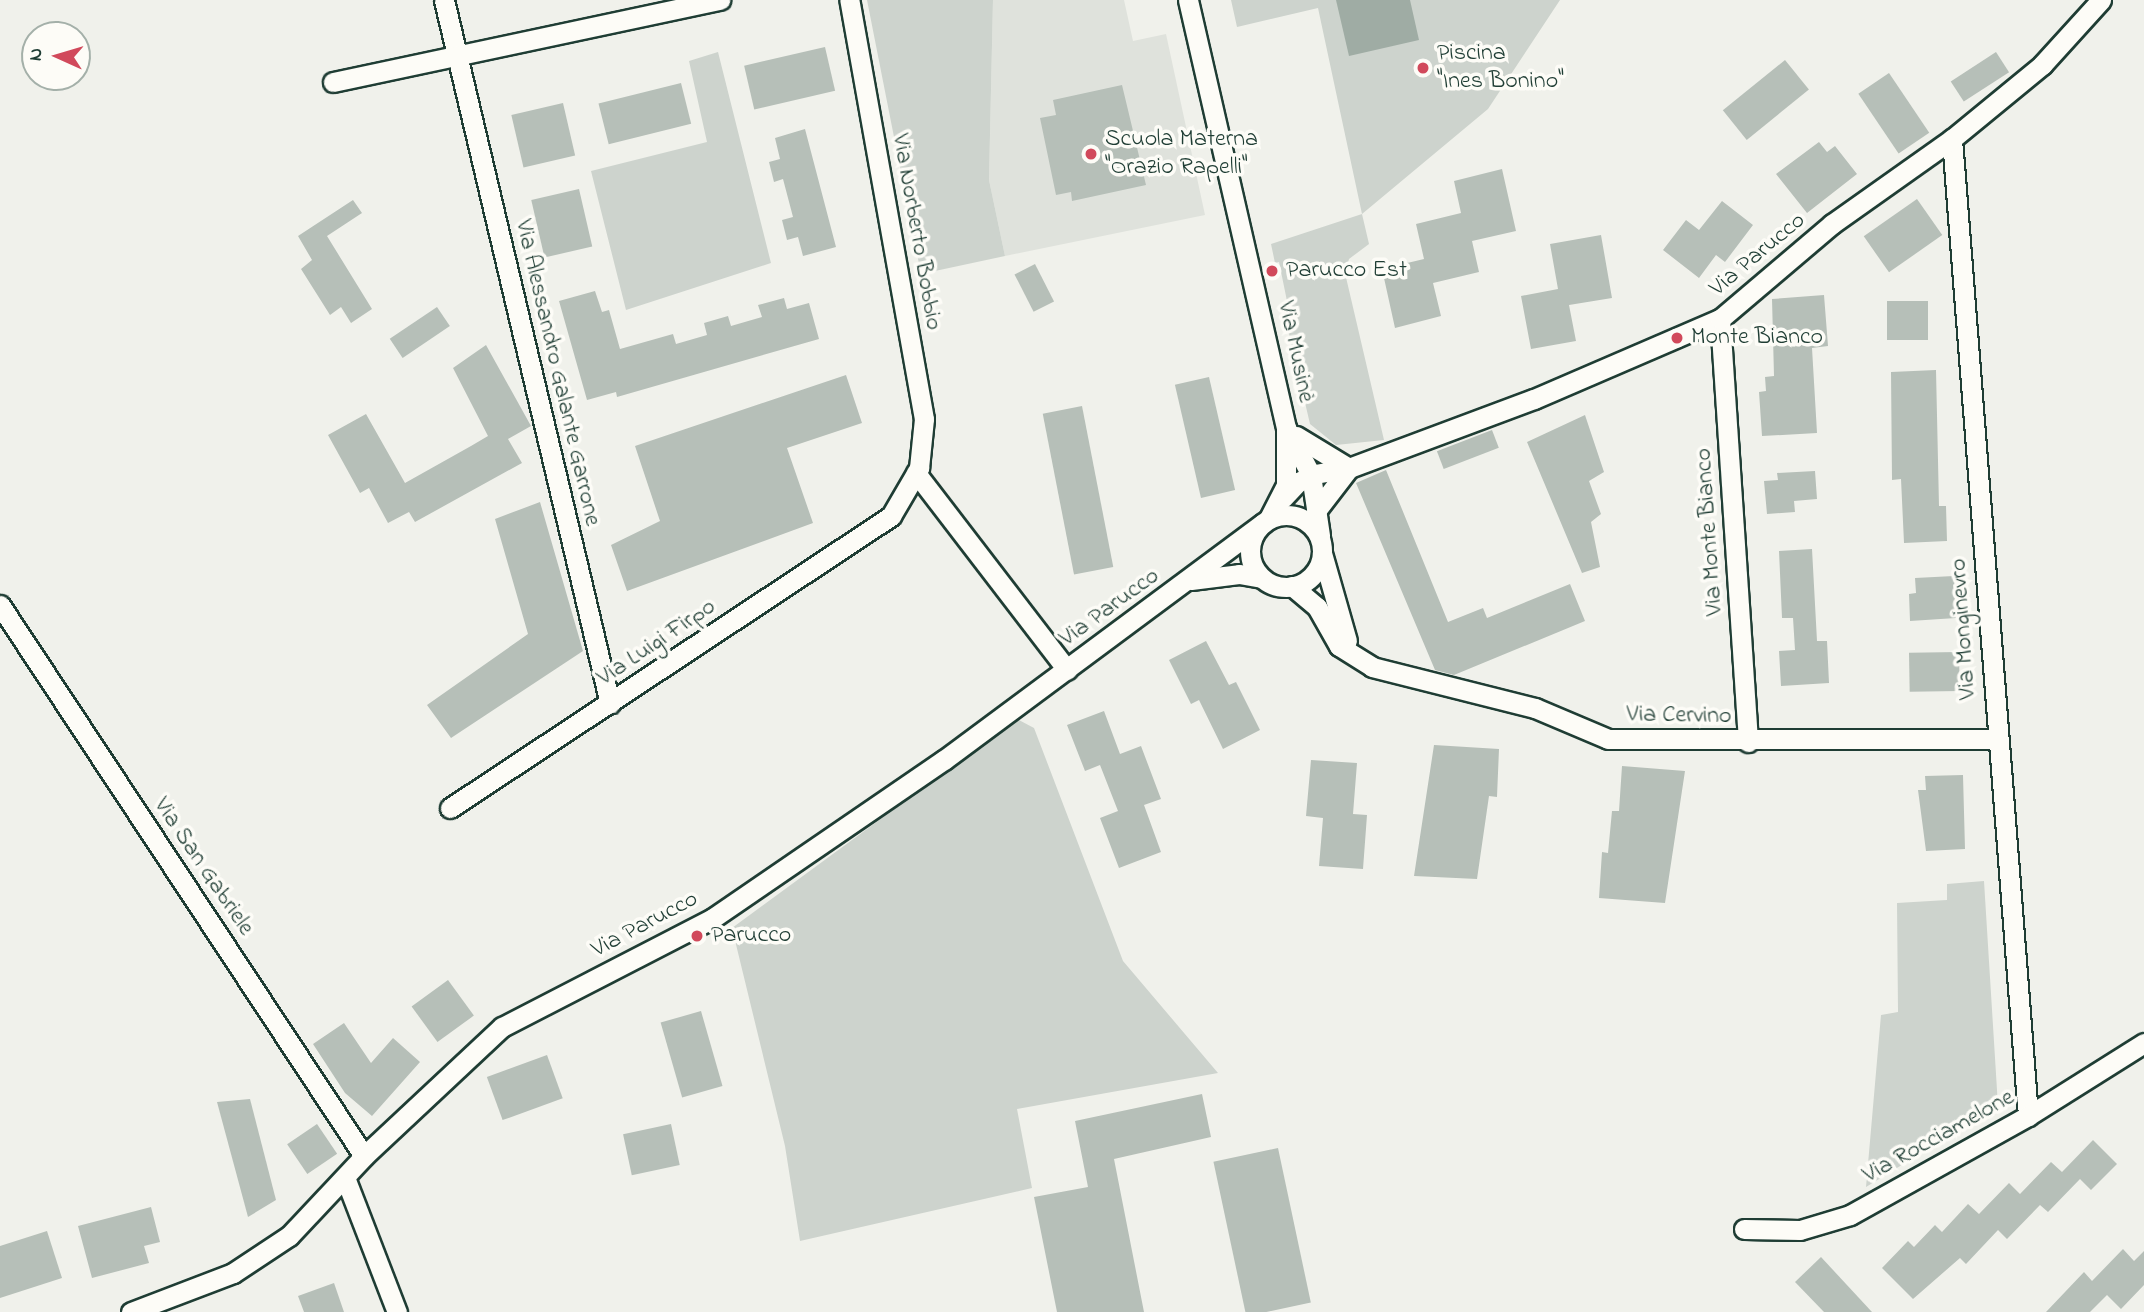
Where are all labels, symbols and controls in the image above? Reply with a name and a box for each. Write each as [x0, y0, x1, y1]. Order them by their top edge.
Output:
north arrow [21, 21, 91, 91]
place label: Piscina "Ines Bonino" [1437, 40, 1564, 96]
text: N [23, 47, 50, 62]
marker: Piscina "Ines Bonino" [1415, 60, 1431, 76]
place label: Scuola Materna "Orazio Rapelli" [1105, 126, 1258, 182]
street label: Via Norberto Bobbio [885, 132, 947, 332]
marker: Scuola Materna "Orazio Rapelli" [1083, 146, 1099, 162]
street label: Via Parucco [1704, 207, 1812, 303]
street label: Via Alessandro Galante Garrone [508, 217, 606, 529]
place label: Parucco Est [1286, 257, 1407, 285]
marker: Parucco Est [1264, 263, 1280, 279]
street label: Via Musinè [1270, 299, 1320, 405]
place label: Monte Bianco [1691, 324, 1823, 352]
marker: Monte Bianco [1669, 330, 1685, 346]
street label: Via Monte Bianco [1690, 447, 1730, 617]
street label: Via Monginevro [1945, 557, 1983, 701]
street label: Via Parucco [1055, 562, 1165, 654]
street label: Via Luigi Firpo [592, 593, 722, 693]
street label: Via Cervino [1626, 701, 1732, 731]
street label: Via San Gabriele [146, 793, 260, 941]
street label: Via Parucco [587, 885, 703, 965]
place label: Parucco [711, 922, 791, 950]
marker: Parucco [689, 928, 705, 944]
street label: Via Rocciamelone [1858, 1084, 2020, 1190]

